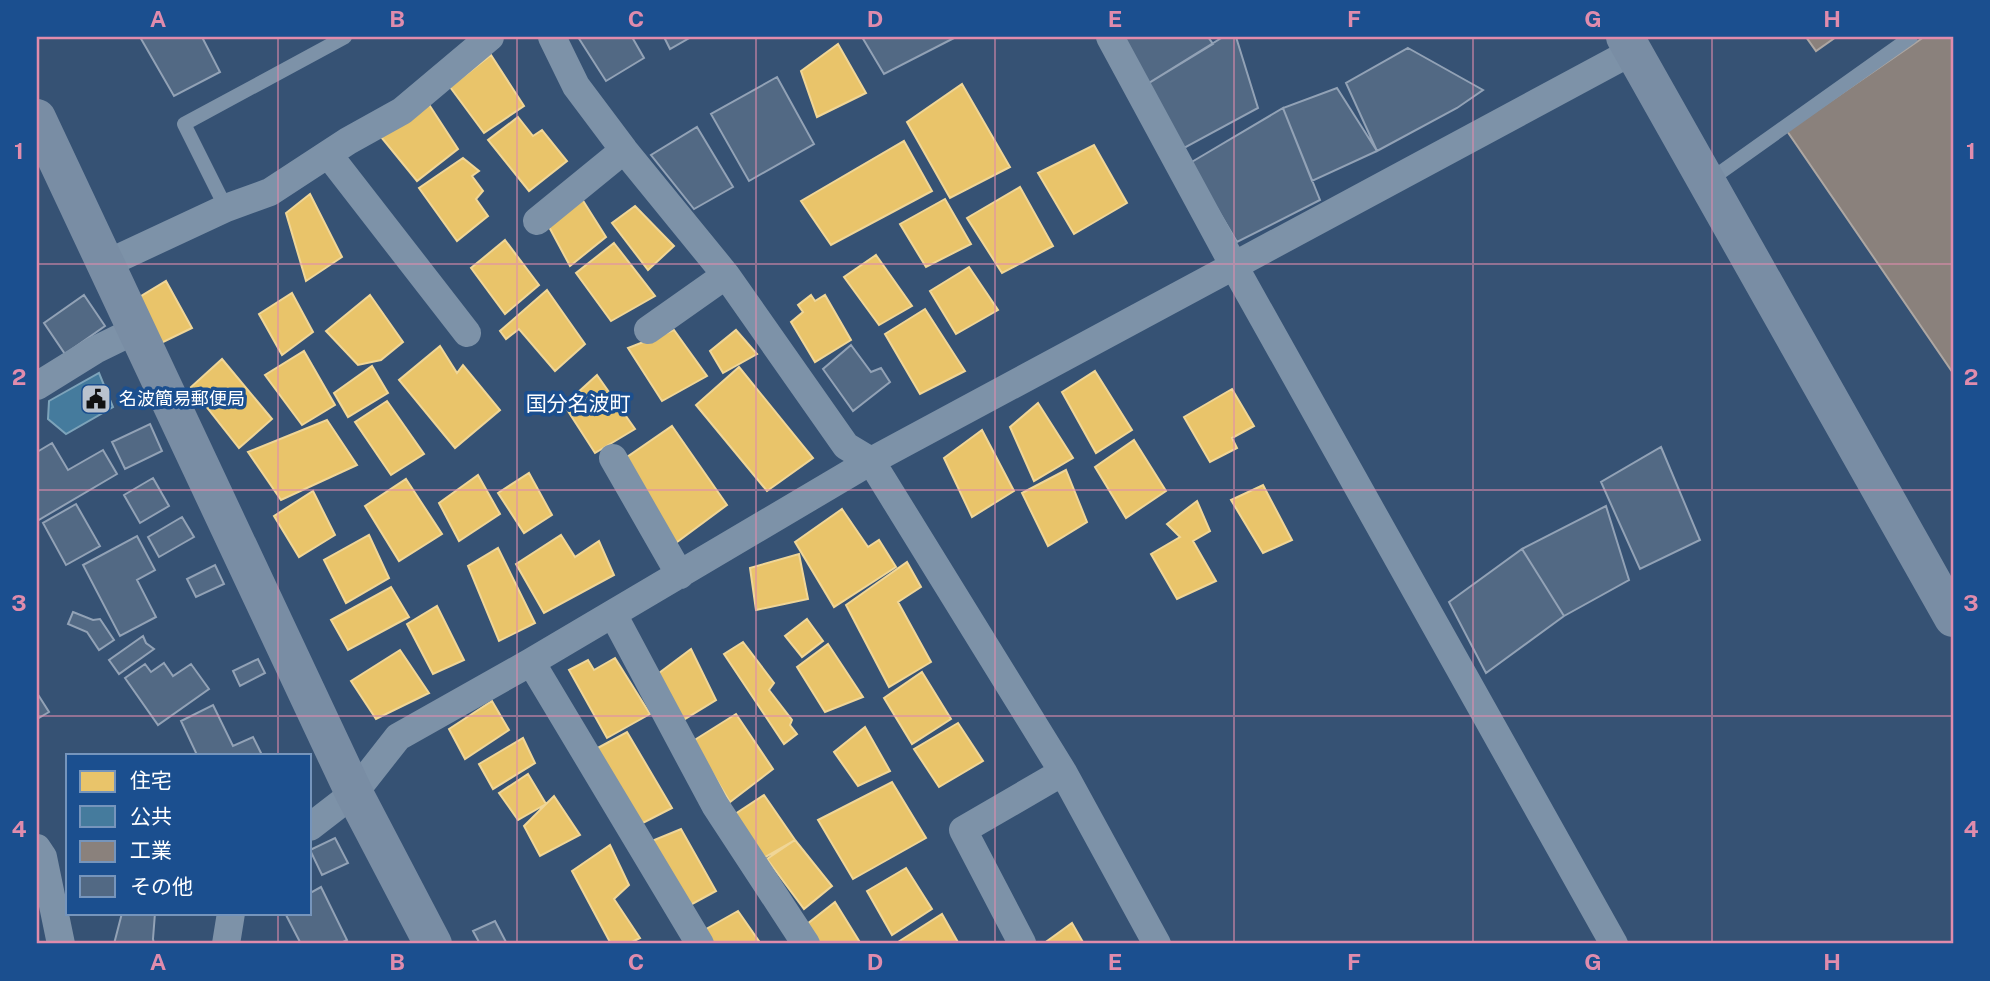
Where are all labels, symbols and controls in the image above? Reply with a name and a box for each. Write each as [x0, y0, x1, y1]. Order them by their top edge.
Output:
text: A [150, 5, 167, 32]
text: B [389, 5, 405, 32]
text: C [628, 5, 644, 32]
text: D [867, 5, 883, 32]
text: E [1108, 5, 1122, 32]
text: F [1347, 5, 1361, 32]
text: G [1584, 5, 1602, 32]
text: H [1823, 5, 1841, 32]
text: 1 [14, 137, 24, 164]
text: 1 [1966, 137, 1976, 164]
text: 2 [12, 363, 26, 390]
text: 2 [1964, 363, 1978, 390]
public building icon: 名波簡易郵便局 [79, 382, 113, 416]
place label: 名波簡易郵便局 [119, 388, 245, 409]
district label: 国分名波町 [526, 391, 631, 416]
text: 3 [11, 589, 27, 616]
text: 3 [1963, 589, 1979, 616]
legend [66, 754, 312, 914]
text: 住宅 [130, 768, 172, 793]
text: 公共 [130, 804, 172, 829]
text: 4 [11, 815, 27, 842]
text: 4 [1963, 815, 1979, 842]
text: 工業 [130, 838, 172, 863]
text: その他 [130, 874, 193, 899]
text: A [150, 948, 167, 975]
text: B [389, 948, 405, 975]
text: C [628, 948, 644, 975]
text: D [867, 948, 883, 975]
text: E [1108, 948, 1122, 975]
text: F [1347, 948, 1361, 975]
text: G [1584, 948, 1602, 975]
text: H [1823, 948, 1841, 975]

